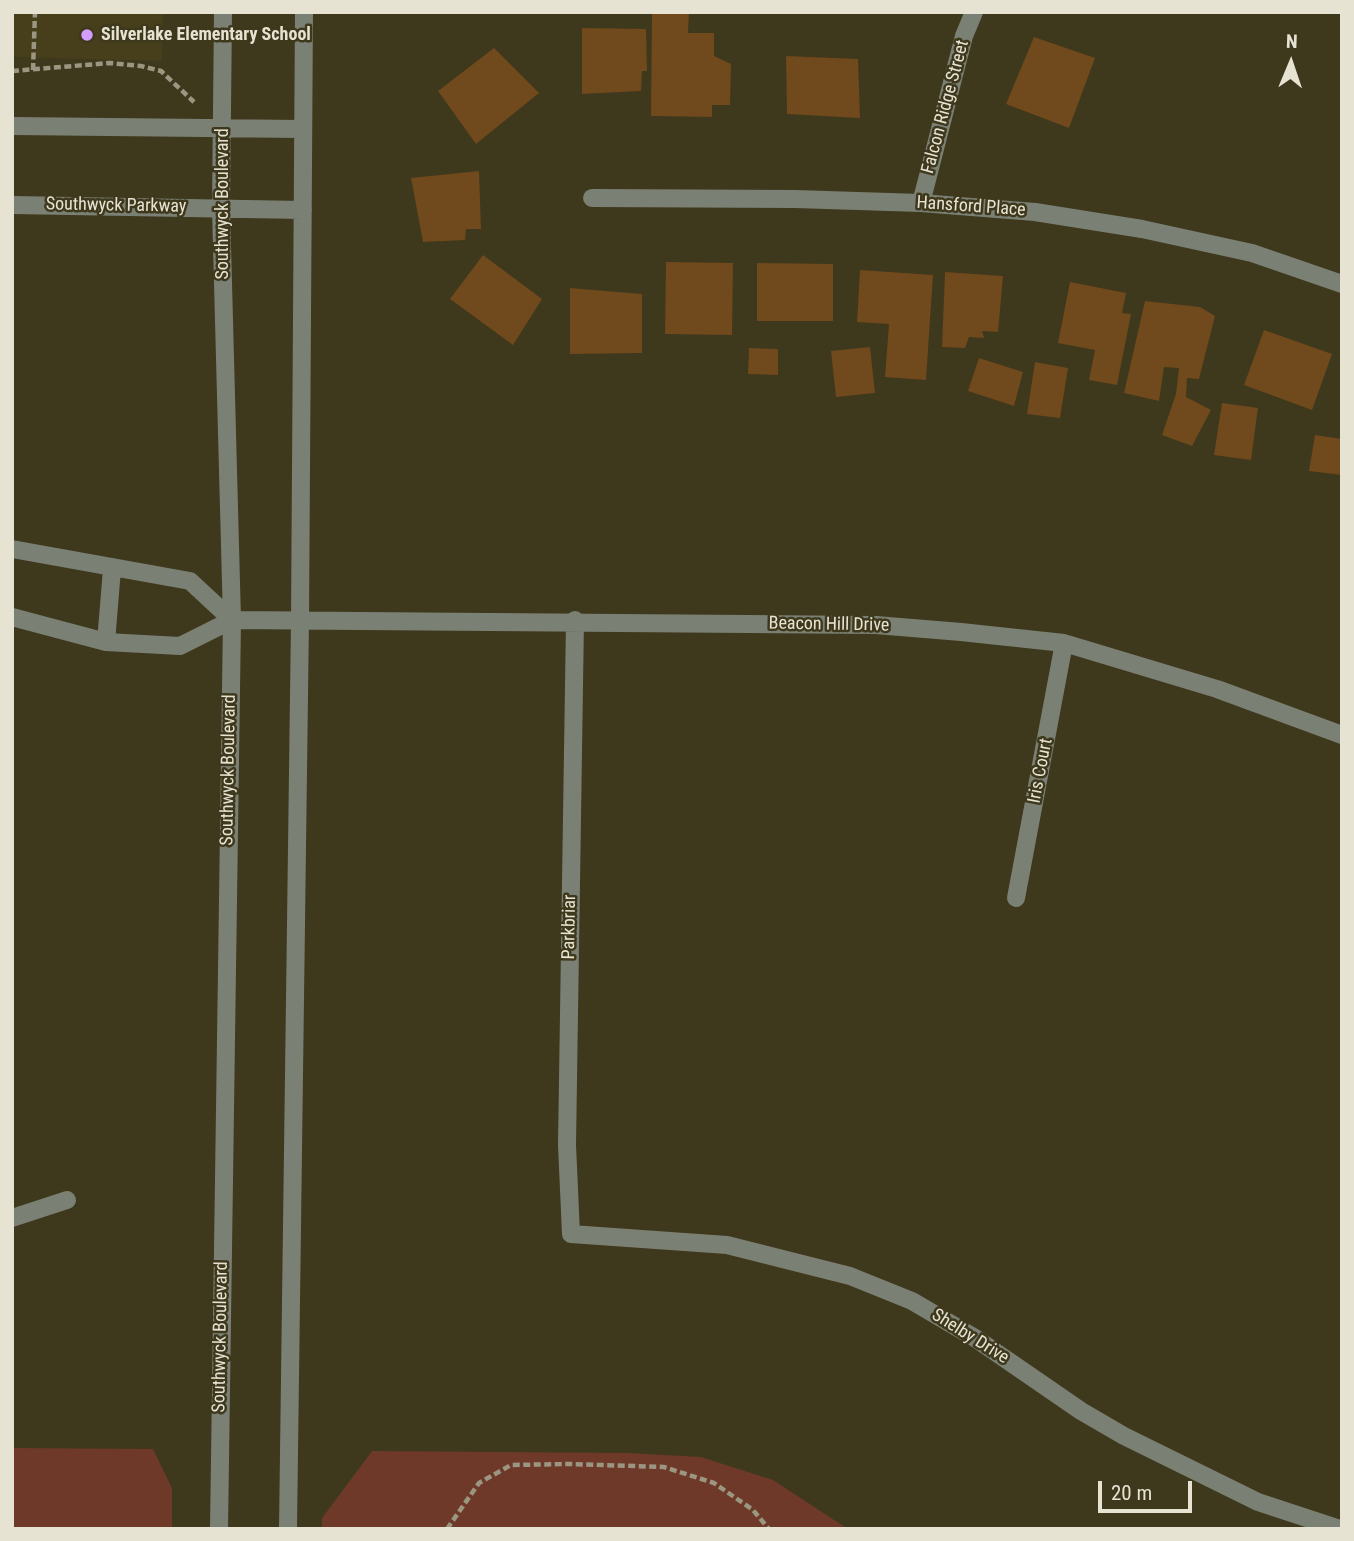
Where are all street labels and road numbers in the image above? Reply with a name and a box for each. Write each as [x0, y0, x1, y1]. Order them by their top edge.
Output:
street label: Falcon Ridge Street [918, 38, 974, 176]
street label: Southwyck Boulevard [212, 128, 234, 280]
street label: Hansford Place [916, 192, 1026, 222]
street label: Southwyck Parkway [46, 194, 186, 218]
street label: Beacon Hill Drive [768, 613, 890, 637]
street label: Southwyck Boulevard [217, 694, 241, 846]
street label: Iris Court [1024, 737, 1058, 805]
street label: Parkbriar [559, 894, 581, 960]
street label: Southwyck Boulevard [209, 1261, 233, 1413]
street label: Shelby Drive [927, 1305, 1013, 1369]

